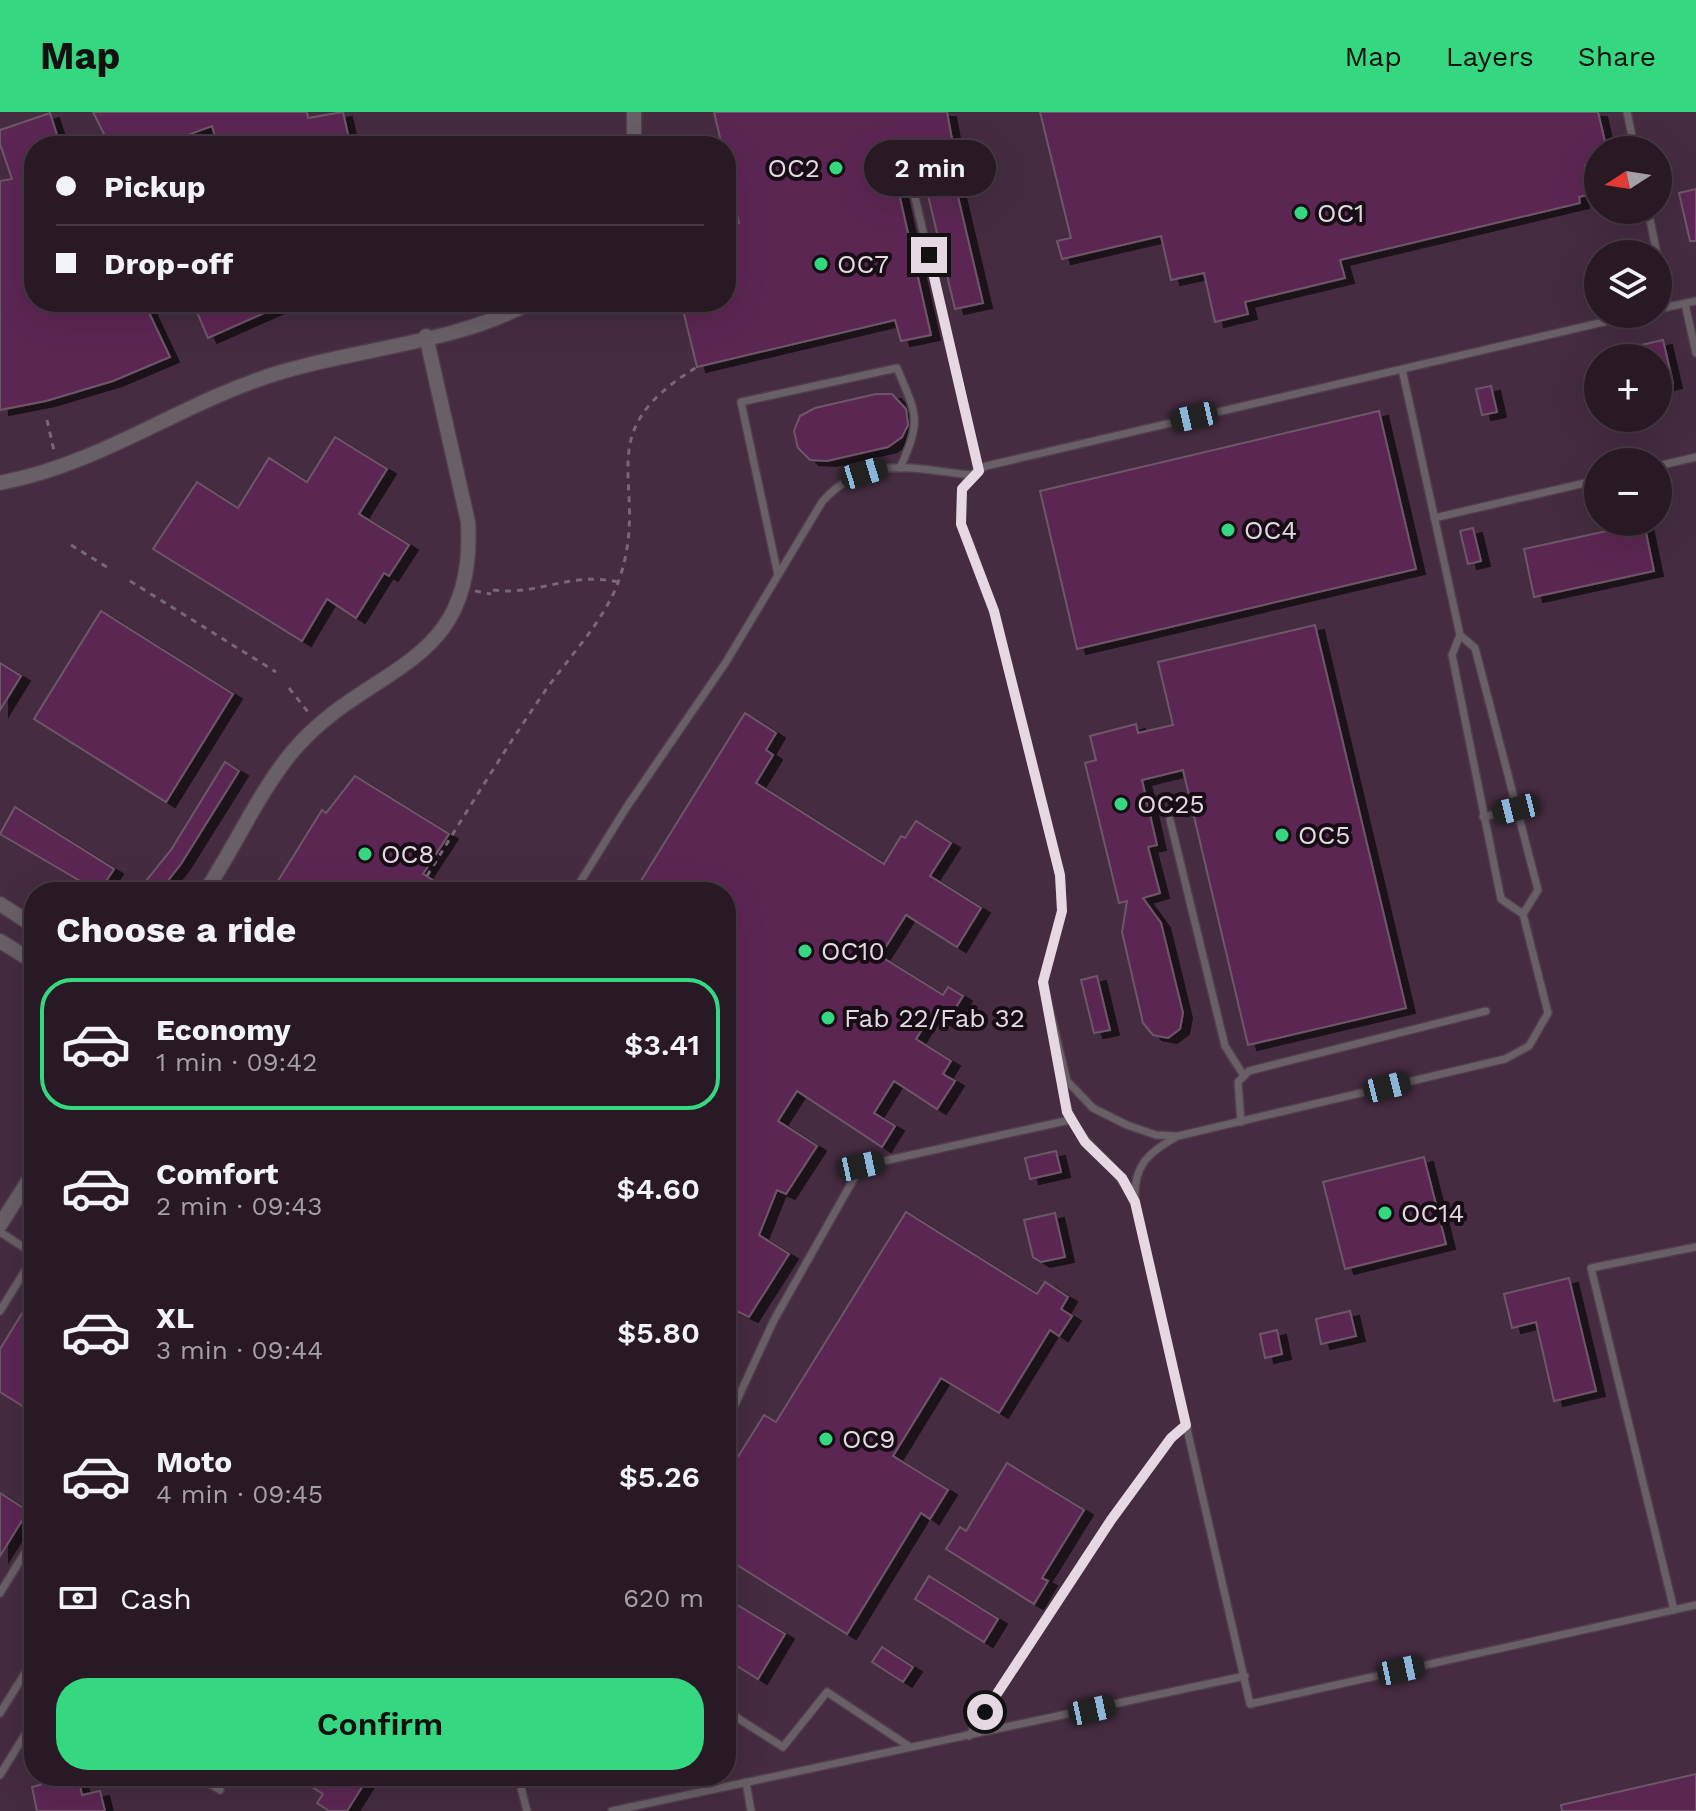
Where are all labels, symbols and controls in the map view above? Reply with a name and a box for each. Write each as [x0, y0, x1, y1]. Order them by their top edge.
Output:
text: Map [40, 34, 120, 78]
text: Map [1345, 40, 1402, 73]
text: Layers [1446, 40, 1534, 73]
text: Share [1578, 40, 1656, 73]
north arrow [1584, 136, 1672, 224]
map controls [1584, 136, 1672, 536]
callout: 2 min [863, 139, 995, 195]
place label: OC2 [768, 153, 820, 183]
text: 2 min [894, 153, 966, 183]
marker: OC2 [827, 159, 845, 177]
text: Pickup [104, 169, 206, 204]
place label: OC1 [1317, 198, 1364, 228]
marker: OC1 [1292, 204, 1310, 222]
route end [911, 237, 947, 273]
button: layers [1584, 240, 1672, 328]
text: Drop-off [104, 246, 233, 281]
place label: OC7 [837, 249, 889, 279]
marker: OC7 [812, 255, 830, 273]
button: + [1584, 344, 1672, 432]
car [1168, 400, 1220, 434]
button: − [1584, 448, 1672, 536]
car [838, 455, 890, 491]
place label: OC4 [1244, 515, 1297, 545]
marker: OC4 [1219, 521, 1237, 539]
place label: OC25 [1137, 789, 1205, 819]
car [1490, 792, 1542, 826]
marker: OC25 [1112, 795, 1130, 813]
place label: OC5 [1298, 820, 1350, 850]
marker: OC5 [1273, 826, 1291, 844]
place label: OC8 [381, 839, 434, 869]
marker: OC8 [356, 845, 374, 863]
text: Choose a ride [56, 909, 296, 951]
place label: OC10 [821, 936, 885, 966]
marker: OC10 [796, 942, 814, 960]
place label: Fab 22/Fab 32 [844, 1003, 1025, 1033]
icon: car [60, 1008, 132, 1080]
marker: Fab 22/Fab 32 [819, 1009, 837, 1027]
text: Economy [156, 1012, 291, 1047]
text: $3.41 [624, 1027, 700, 1062]
text: 1 min · 09:42 [156, 1047, 317, 1077]
car [1361, 1070, 1413, 1104]
car [835, 1149, 887, 1183]
icon: car [60, 1152, 132, 1224]
text: Comfort [156, 1156, 278, 1191]
text: $4.60 [617, 1171, 700, 1206]
text: 2 min · 09:43 [156, 1191, 322, 1221]
place label: OC14 [1401, 1198, 1464, 1228]
marker: OC14 [1376, 1204, 1394, 1222]
icon: car [60, 1296, 132, 1368]
text: XL [156, 1300, 194, 1335]
text: $5.80 [617, 1315, 700, 1350]
text: 3 min · 09:44 [156, 1335, 323, 1365]
place label: OC9 [842, 1424, 895, 1454]
marker: OC9 [817, 1430, 835, 1448]
icon: car [60, 1440, 132, 1512]
text: Moto [156, 1444, 232, 1479]
text: $5.26 [619, 1459, 700, 1494]
text: 4 min · 09:45 [156, 1479, 323, 1509]
icon: cash [56, 1576, 100, 1620]
text: Cash [120, 1581, 192, 1616]
text: 620 m [623, 1583, 704, 1613]
car [1375, 1653, 1427, 1687]
button: Confirm [56, 1678, 704, 1770]
car [1066, 1693, 1118, 1727]
route start [967, 1694, 1003, 1730]

